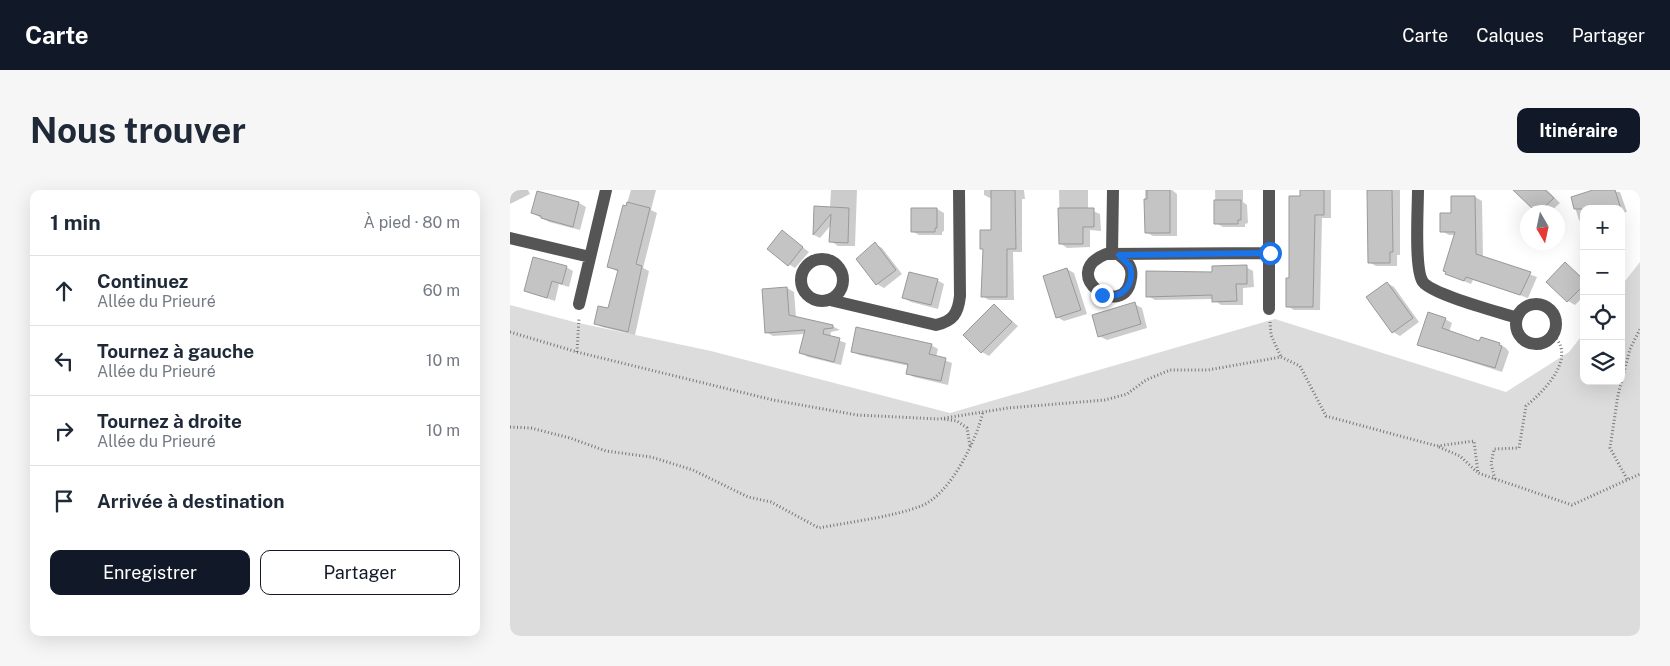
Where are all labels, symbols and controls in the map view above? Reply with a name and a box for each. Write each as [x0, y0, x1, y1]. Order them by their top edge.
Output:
text: Carte [25, 21, 89, 49]
text: Carte [1402, 25, 1448, 46]
text: Calques [1476, 25, 1544, 46]
text: Partager [1572, 25, 1645, 46]
button: Itinéraire [1517, 108, 1640, 153]
text: Nous trouver [30, 110, 246, 151]
north arrow [1520, 205, 1565, 250]
map controls [1580, 205, 1625, 385]
button: + [1580, 205, 1625, 250]
text: 1 min [50, 210, 101, 235]
text: À pied · 80 m [364, 213, 460, 232]
route start [1259, 242, 1282, 265]
button: − [1580, 250, 1625, 295]
text: Continuez [97, 270, 188, 292]
icon: ahead [50, 277, 78, 305]
text: 60 m [423, 281, 460, 300]
route end [1091, 284, 1114, 307]
text: Allée du Prieuré [97, 292, 216, 311]
button: locate [1580, 295, 1625, 340]
text: Tournez à gauche [97, 340, 254, 362]
button: layers [1580, 340, 1625, 385]
icon: left [50, 347, 78, 375]
text: 10 m [426, 351, 460, 370]
text: Allée du Prieuré [97, 362, 216, 381]
text: Tournez à droite [97, 410, 242, 432]
icon: right [50, 417, 78, 445]
text: 10 m [426, 421, 460, 440]
text: Allée du Prieuré [97, 432, 216, 451]
icon: arrive [50, 487, 78, 515]
text: Arrivée à destination [97, 490, 285, 512]
button: Enregistrer [50, 550, 250, 595]
button: Partager [260, 550, 460, 595]

